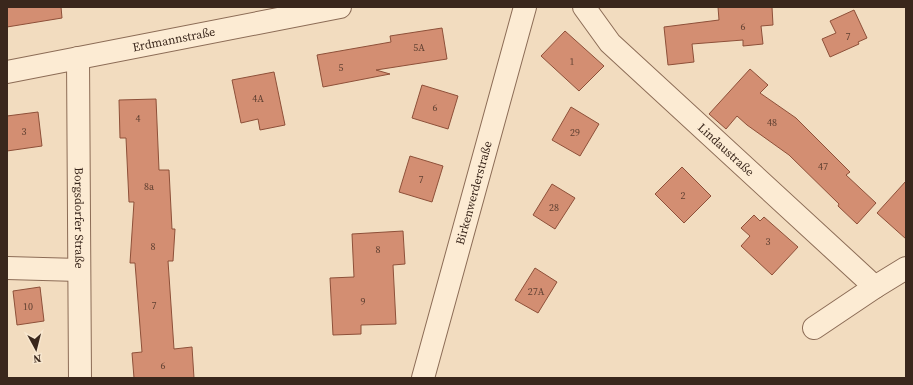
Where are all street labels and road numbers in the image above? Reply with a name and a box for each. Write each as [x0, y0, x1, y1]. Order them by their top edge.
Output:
street label: Erdmannstraße [131, 24, 217, 55]
street label: Lindaustraße [694, 120, 758, 180]
street label: Birkenwerderstraße [452, 139, 496, 246]
street label: Borgsdorfer Straße [71, 167, 87, 269]

